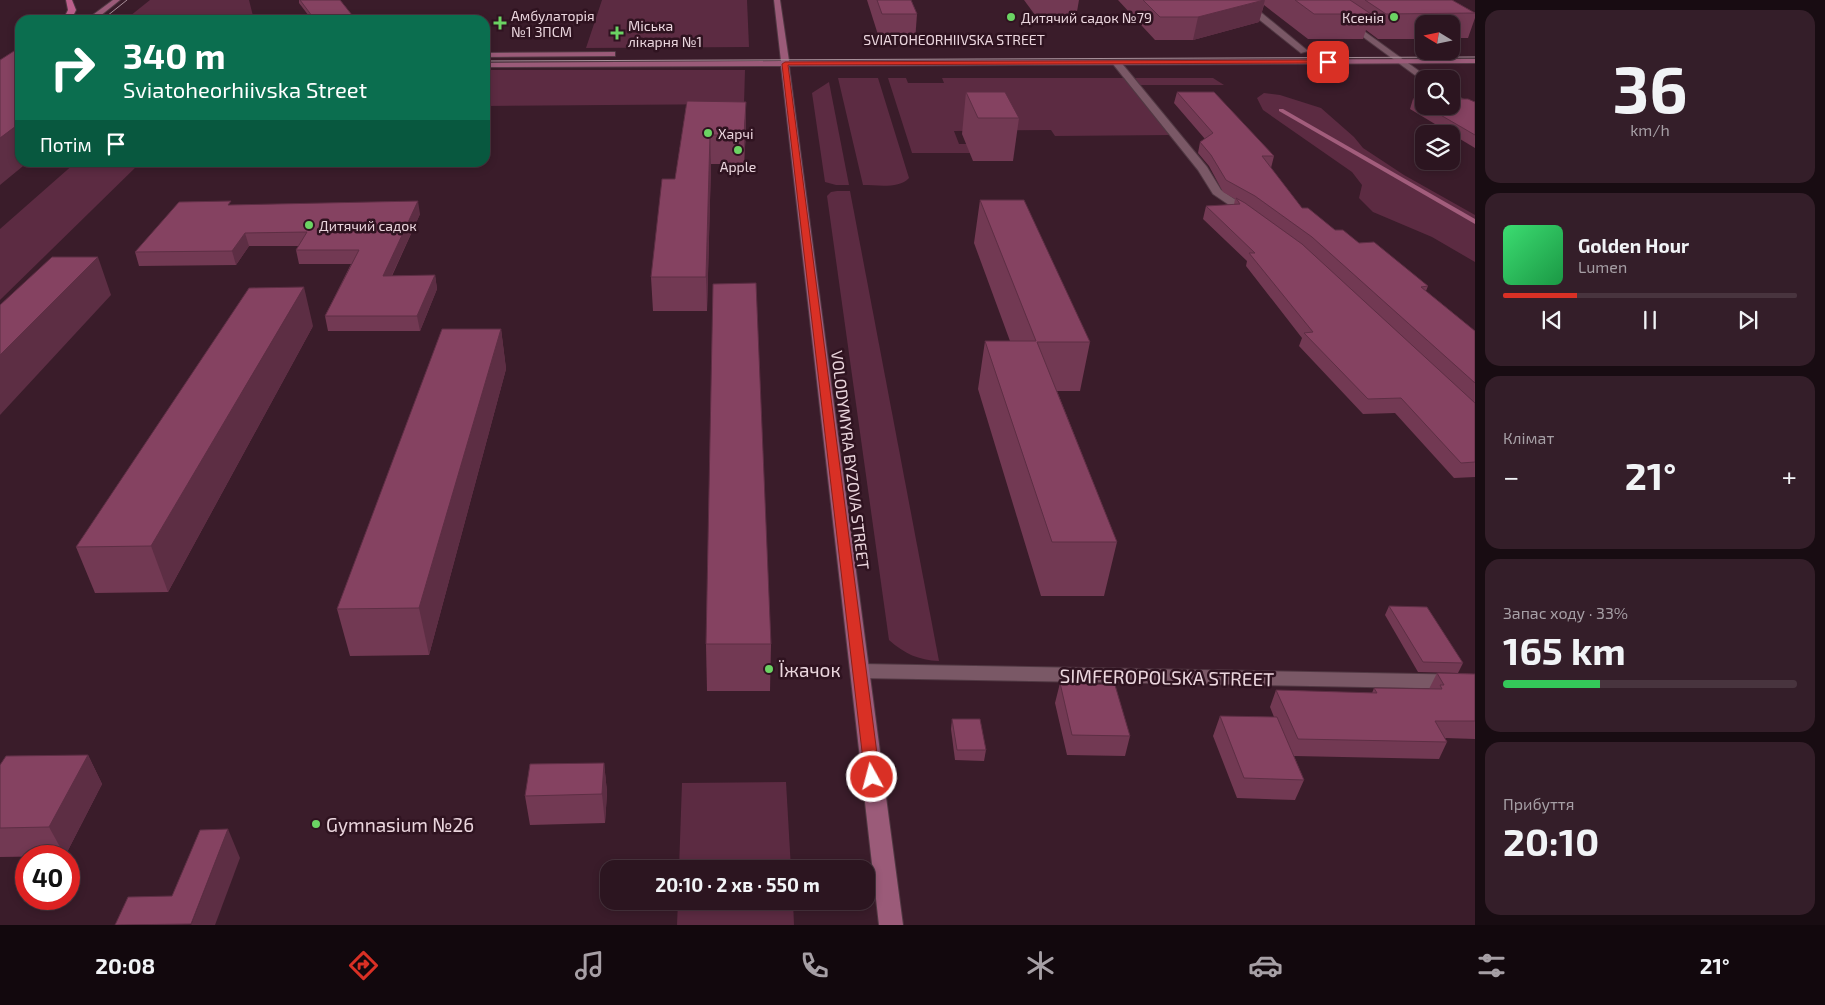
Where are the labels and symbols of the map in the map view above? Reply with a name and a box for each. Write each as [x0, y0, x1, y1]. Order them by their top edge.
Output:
place label: Амбулаторія №1 ЗПСМ [511, 7, 595, 40]
place label: Дитячий садок №79 [1021, 9, 1152, 26]
place label: Ксенія [1342, 9, 1384, 26]
marker: Дитячий садок №79 [1005, 11, 1017, 23]
marker: Ксенія [1388, 11, 1400, 23]
north arrow [1415, 15, 1460, 60]
marker: Амбулаторія №1 ЗПСМ [493, 16, 507, 30]
place label: Міська лікарня №1 [628, 17, 702, 50]
marker: Міська лікарня №1 [610, 26, 624, 40]
street label: SVIATOHEORHIIVSKA STREET [863, 31, 1045, 48]
pin [1307, 41, 1349, 83]
place label: Харчі [718, 125, 753, 142]
marker: Харчі [702, 127, 714, 139]
marker: Apple [732, 144, 744, 156]
place label: Apple [720, 158, 756, 175]
place label: Дитячий садок [319, 217, 417, 234]
marker: Дитячий садок [303, 219, 315, 231]
street label: VOLODYMYRA BYZOVA STREET [828, 349, 874, 571]
place label: Їжачок [779, 658, 841, 681]
marker: Їжачок [763, 663, 775, 675]
street label: SIMFEROPOLSKA STREET [1060, 664, 1274, 690]
position arrow [845, 750, 897, 802]
place label: Gymnasium №26 [326, 813, 474, 836]
marker: Gymnasium №26 [310, 818, 322, 830]
speed limit sign: 40 [15, 845, 80, 910]

